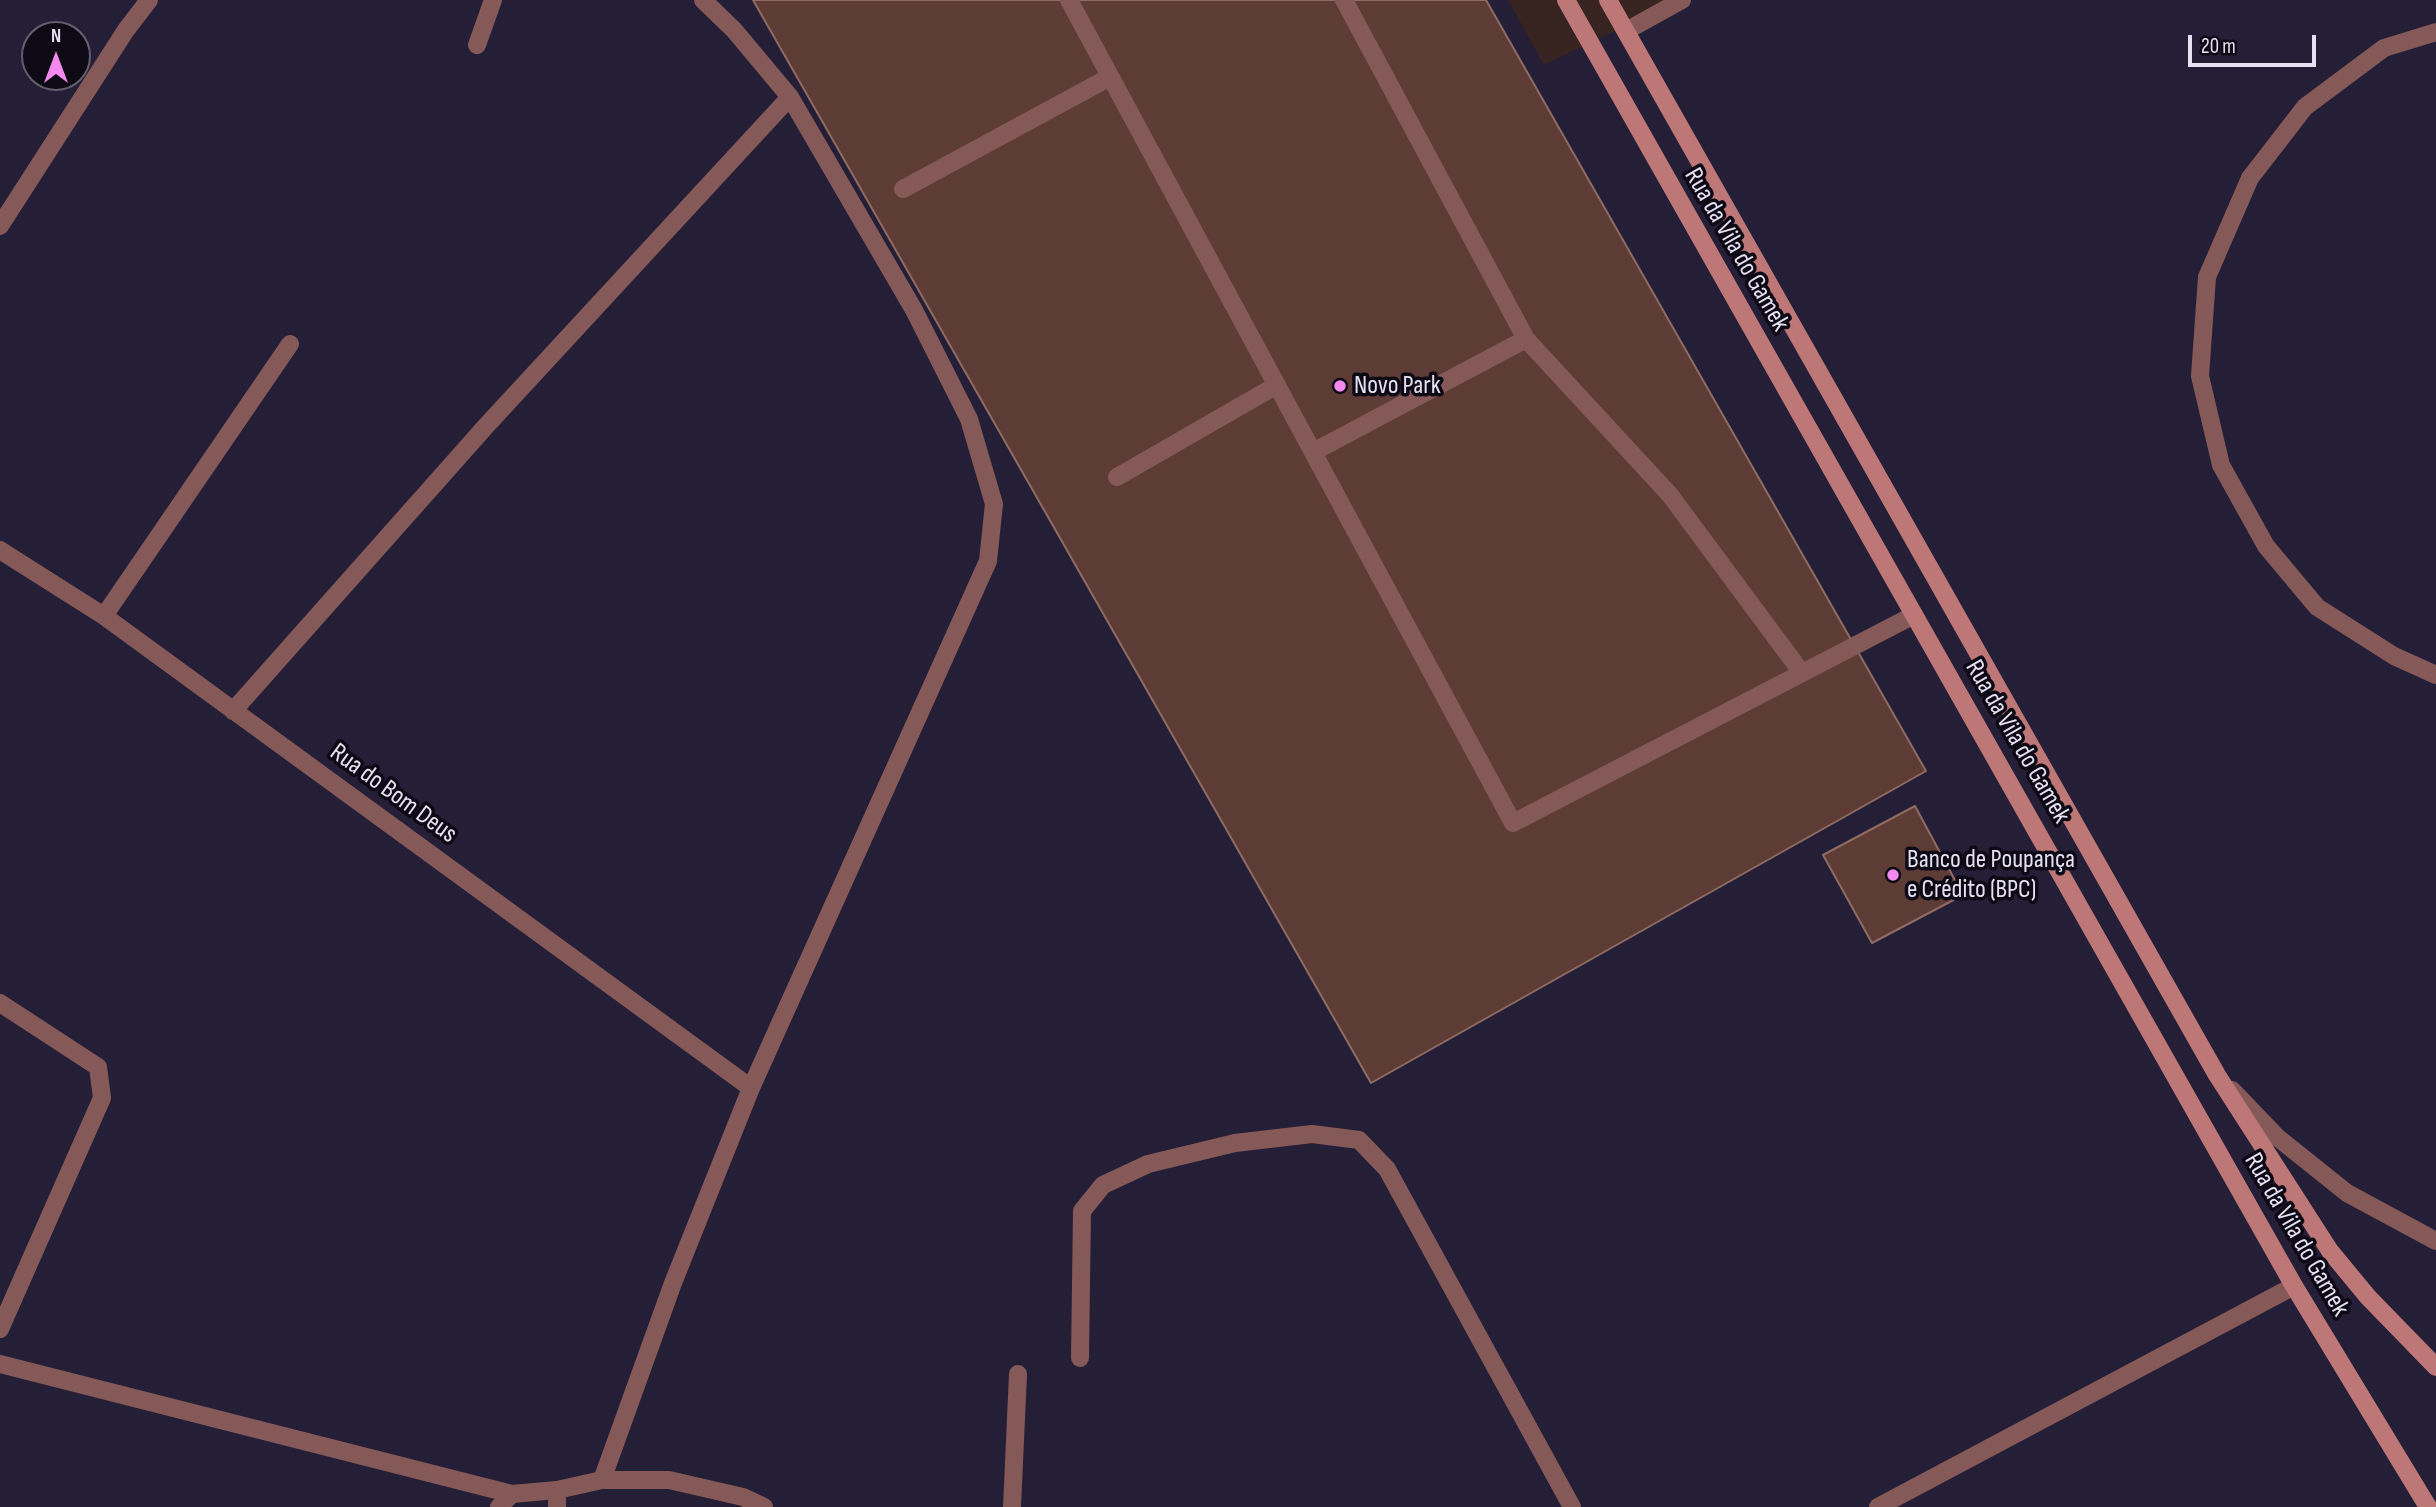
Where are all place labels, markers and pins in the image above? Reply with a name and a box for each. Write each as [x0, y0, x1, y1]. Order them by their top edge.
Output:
place label: Novo Park [1354, 370, 1441, 402]
marker: Novo Park [1332, 378, 1348, 394]
place label: Banco de Poupança e Crédito (BPC) [1907, 844, 2075, 906]
marker: Banco de Poupança e Crédito (BPC) [1885, 867, 1901, 883]

